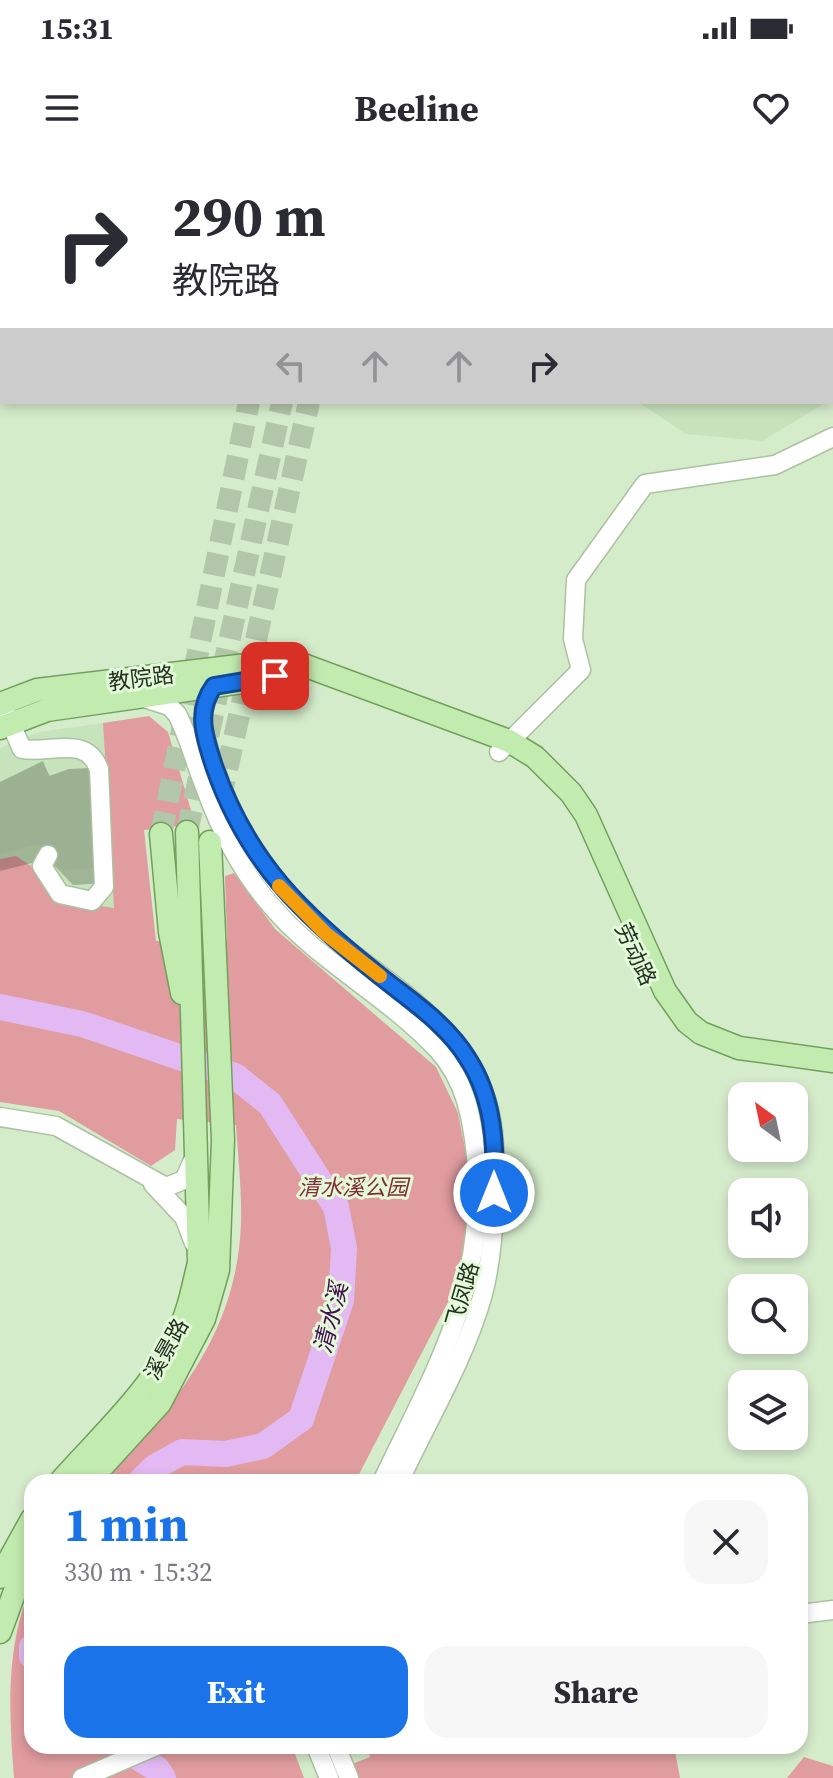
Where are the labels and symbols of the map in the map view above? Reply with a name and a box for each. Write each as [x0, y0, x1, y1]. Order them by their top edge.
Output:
pin [241, 642, 309, 710]
street label: 教院路 [106, 659, 176, 697]
street label: 劳动路 [608, 918, 664, 990]
north arrow [728, 1082, 808, 1162]
position arrow [452, 1151, 536, 1235]
park label: 清水溪公园 [298, 1172, 411, 1202]
street label: 飞凤路 [438, 1258, 486, 1330]
water label: 清水溪 [306, 1276, 356, 1357]
street label: 溪景路 [137, 1313, 195, 1385]

